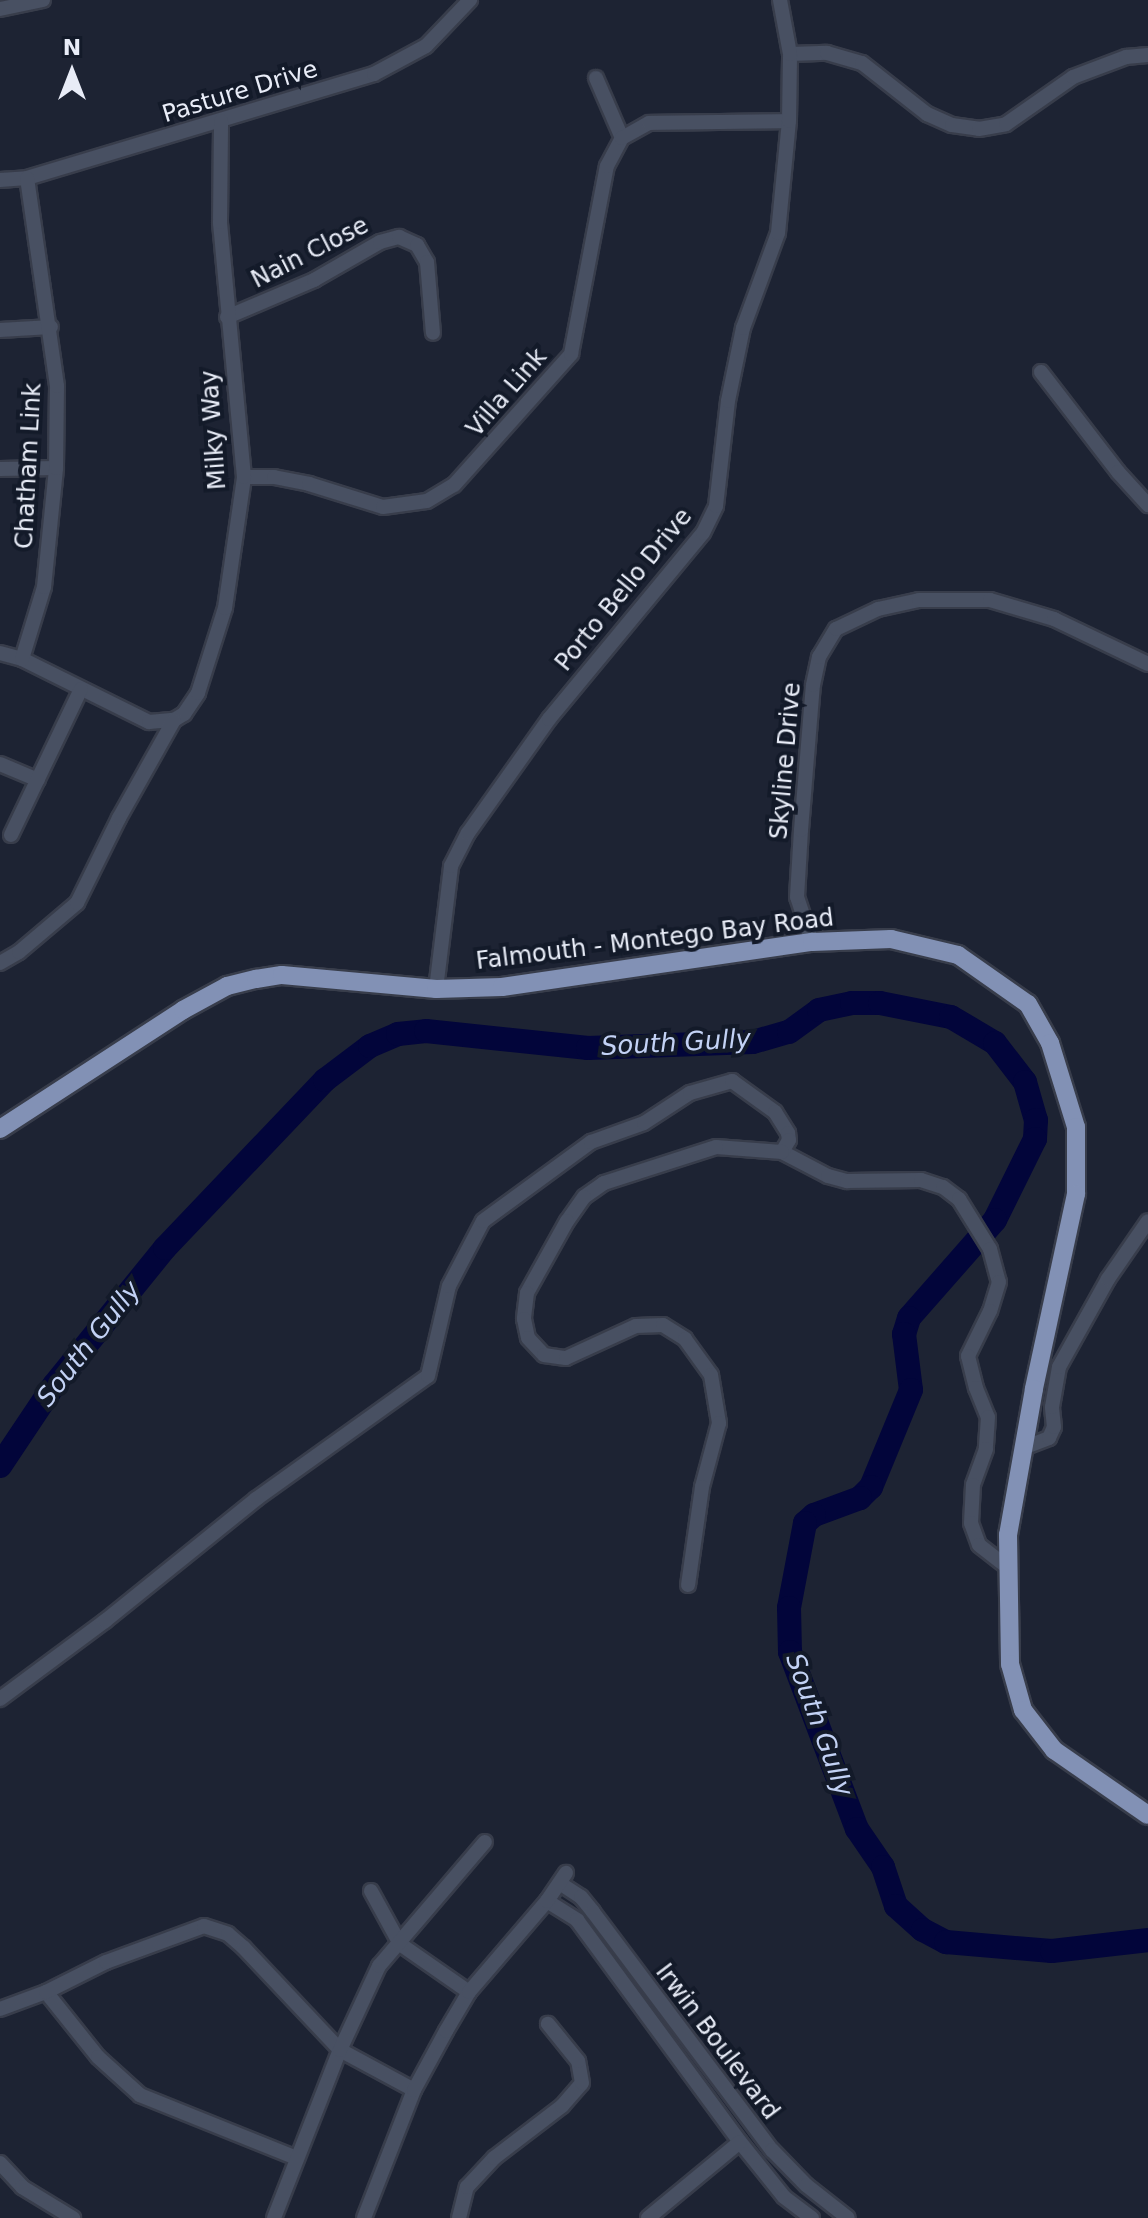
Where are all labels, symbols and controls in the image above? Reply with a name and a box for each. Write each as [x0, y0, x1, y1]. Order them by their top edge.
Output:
north arrow [32, 32, 112, 112]
text: N [63, 35, 81, 60]
street label: Pasture Drive [159, 55, 321, 129]
street label: Nain Close [247, 211, 373, 295]
street label: Villa Link [461, 343, 553, 443]
street label: Milky Way [195, 369, 233, 491]
street label: Chatham Link [10, 382, 48, 550]
street label: Porto Bello Drive [550, 503, 698, 677]
street label: Skyline Drive [765, 681, 807, 841]
street label: Falmouth - Montego Bay Road [474, 904, 836, 976]
water label: South Gully [600, 1023, 752, 1063]
water label: South Gully [30, 1275, 148, 1413]
water label: South Gully [779, 1649, 859, 1801]
street label: Irwin Boulevard [649, 1958, 785, 2126]

